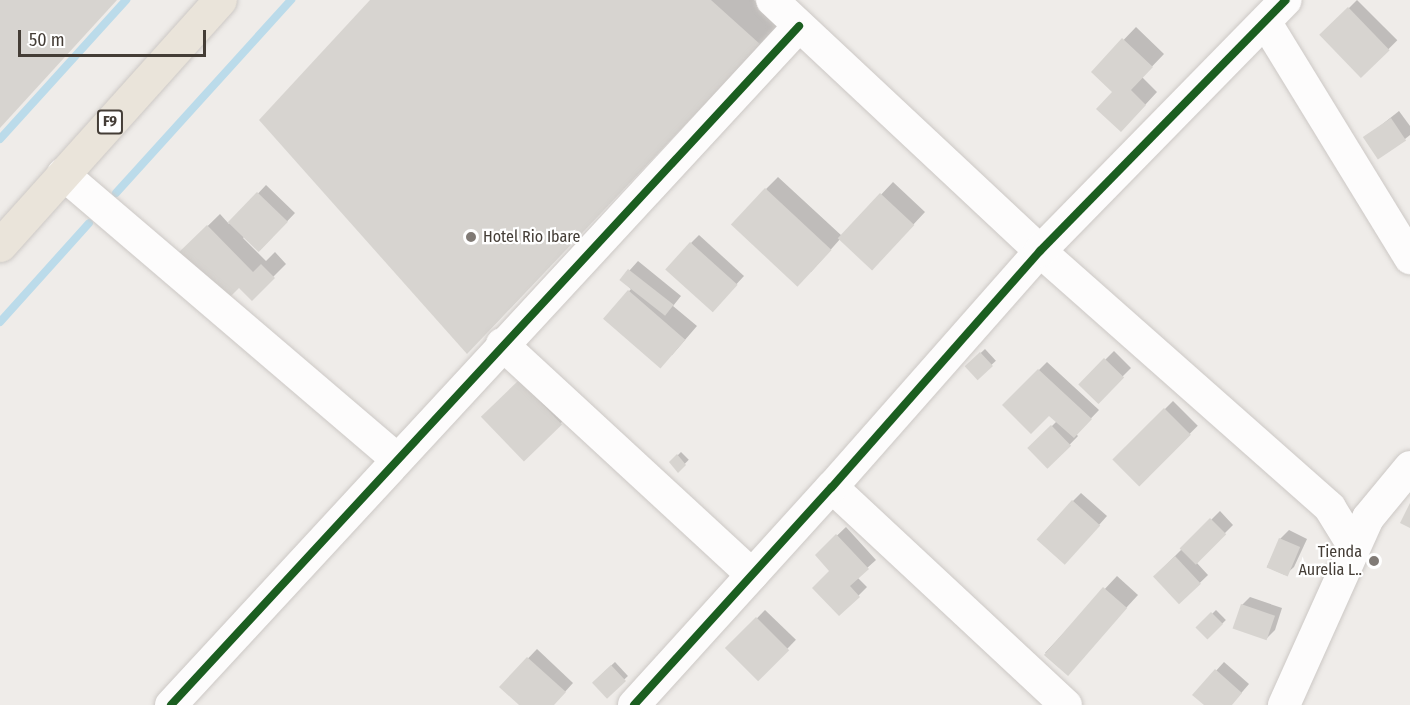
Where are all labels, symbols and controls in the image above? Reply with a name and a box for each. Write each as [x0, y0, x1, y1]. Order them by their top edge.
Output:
scale bar [21, 18, 208, 56]
text: 50 m [29, 29, 65, 51]
road number: F9 [96, 110, 124, 134]
place label: Hotel Rio Ibare [483, 227, 580, 247]
marker: Hotel Rio Ibare [464, 230, 478, 244]
place label: Tienda Aurelia L.. [1298, 542, 1362, 580]
marker: Tienda Aurelia L.. [1367, 554, 1381, 568]

